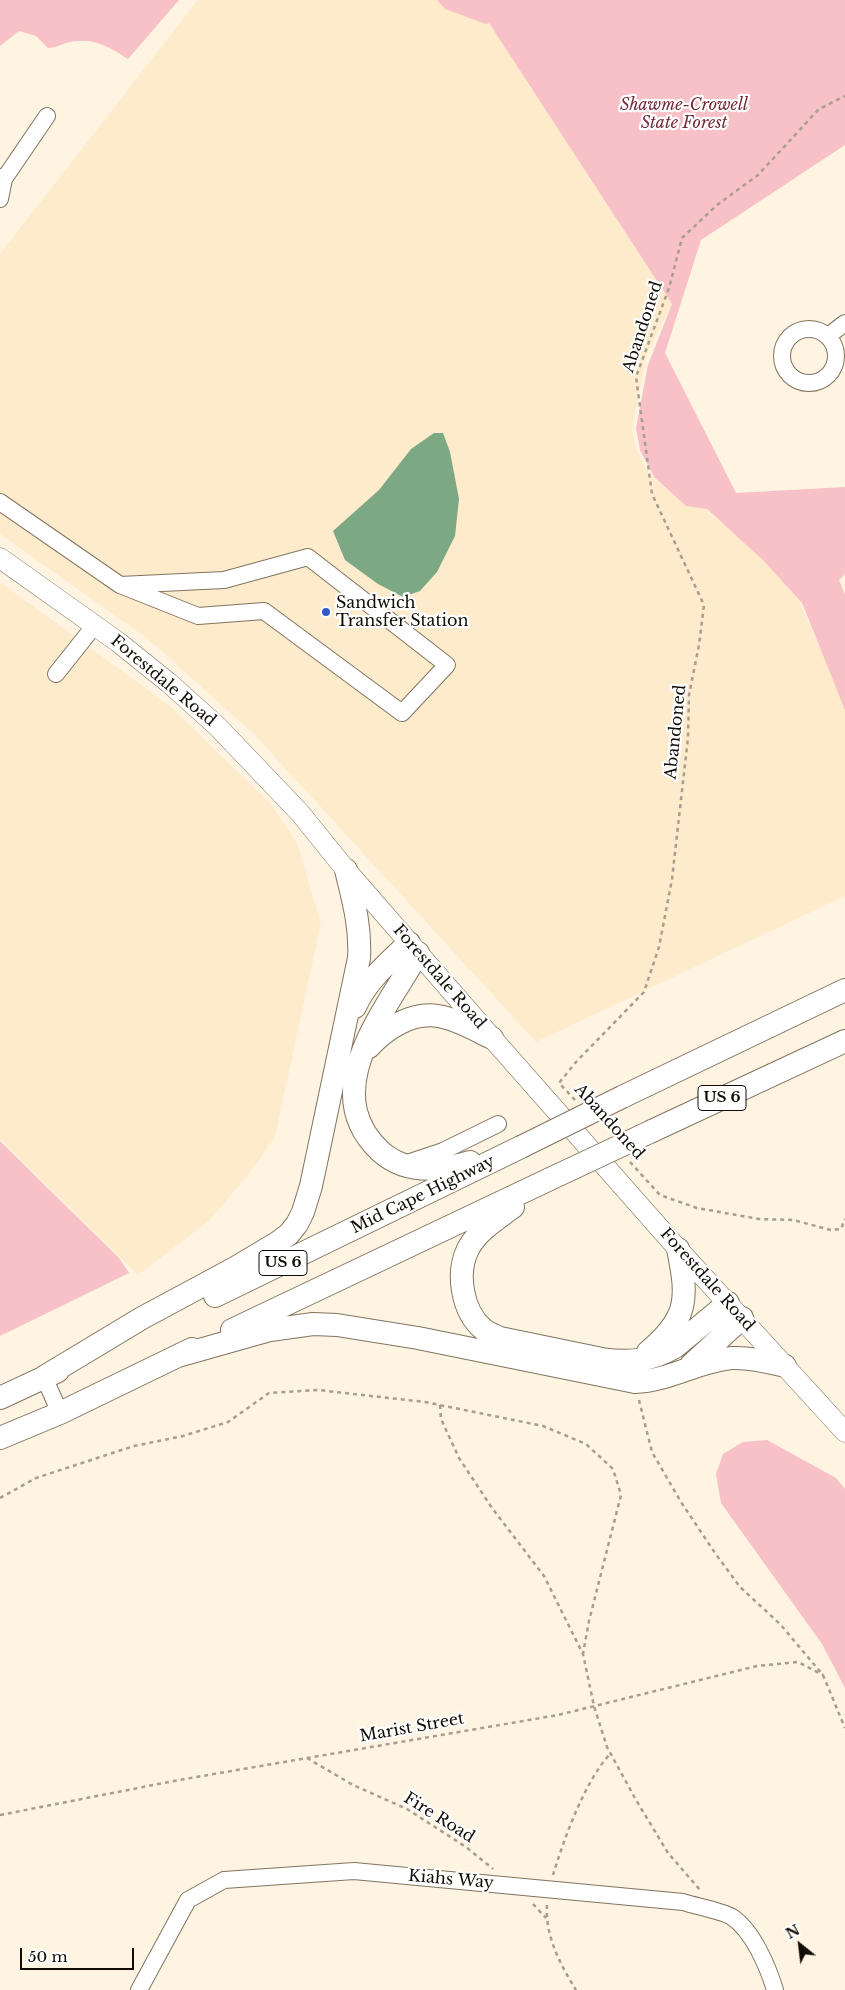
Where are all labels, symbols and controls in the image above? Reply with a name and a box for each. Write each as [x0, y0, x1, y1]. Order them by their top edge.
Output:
park label: Shawme-Crowell State Forest [620, 95, 748, 133]
street label: Abandoned [619, 279, 667, 375]
place label: Sandwich Transfer Station [336, 593, 468, 631]
marker: Sandwich Transfer Station [320, 606, 332, 618]
street label: Forestdale Road [106, 631, 220, 731]
street label: Abandoned [661, 684, 691, 780]
street label: Forestdale Road [389, 921, 489, 1033]
street label: Abandoned [570, 1080, 648, 1164]
road number: US 6 [698, 1086, 746, 1110]
street label: Mid Cape Highway [348, 1152, 498, 1238]
street label: Forestdale Road [656, 1225, 758, 1335]
road number: US 6 [259, 1250, 307, 1276]
street label: Marist Street [358, 1709, 466, 1747]
street label: Fire Road [400, 1789, 478, 1847]
street label: Kiahs Way [407, 1867, 495, 1893]
north arrow [775, 1920, 825, 1970]
text: N [783, 1921, 803, 1943]
scale bar [22, 1938, 136, 1970]
text: 50 m [28, 1947, 68, 1966]

